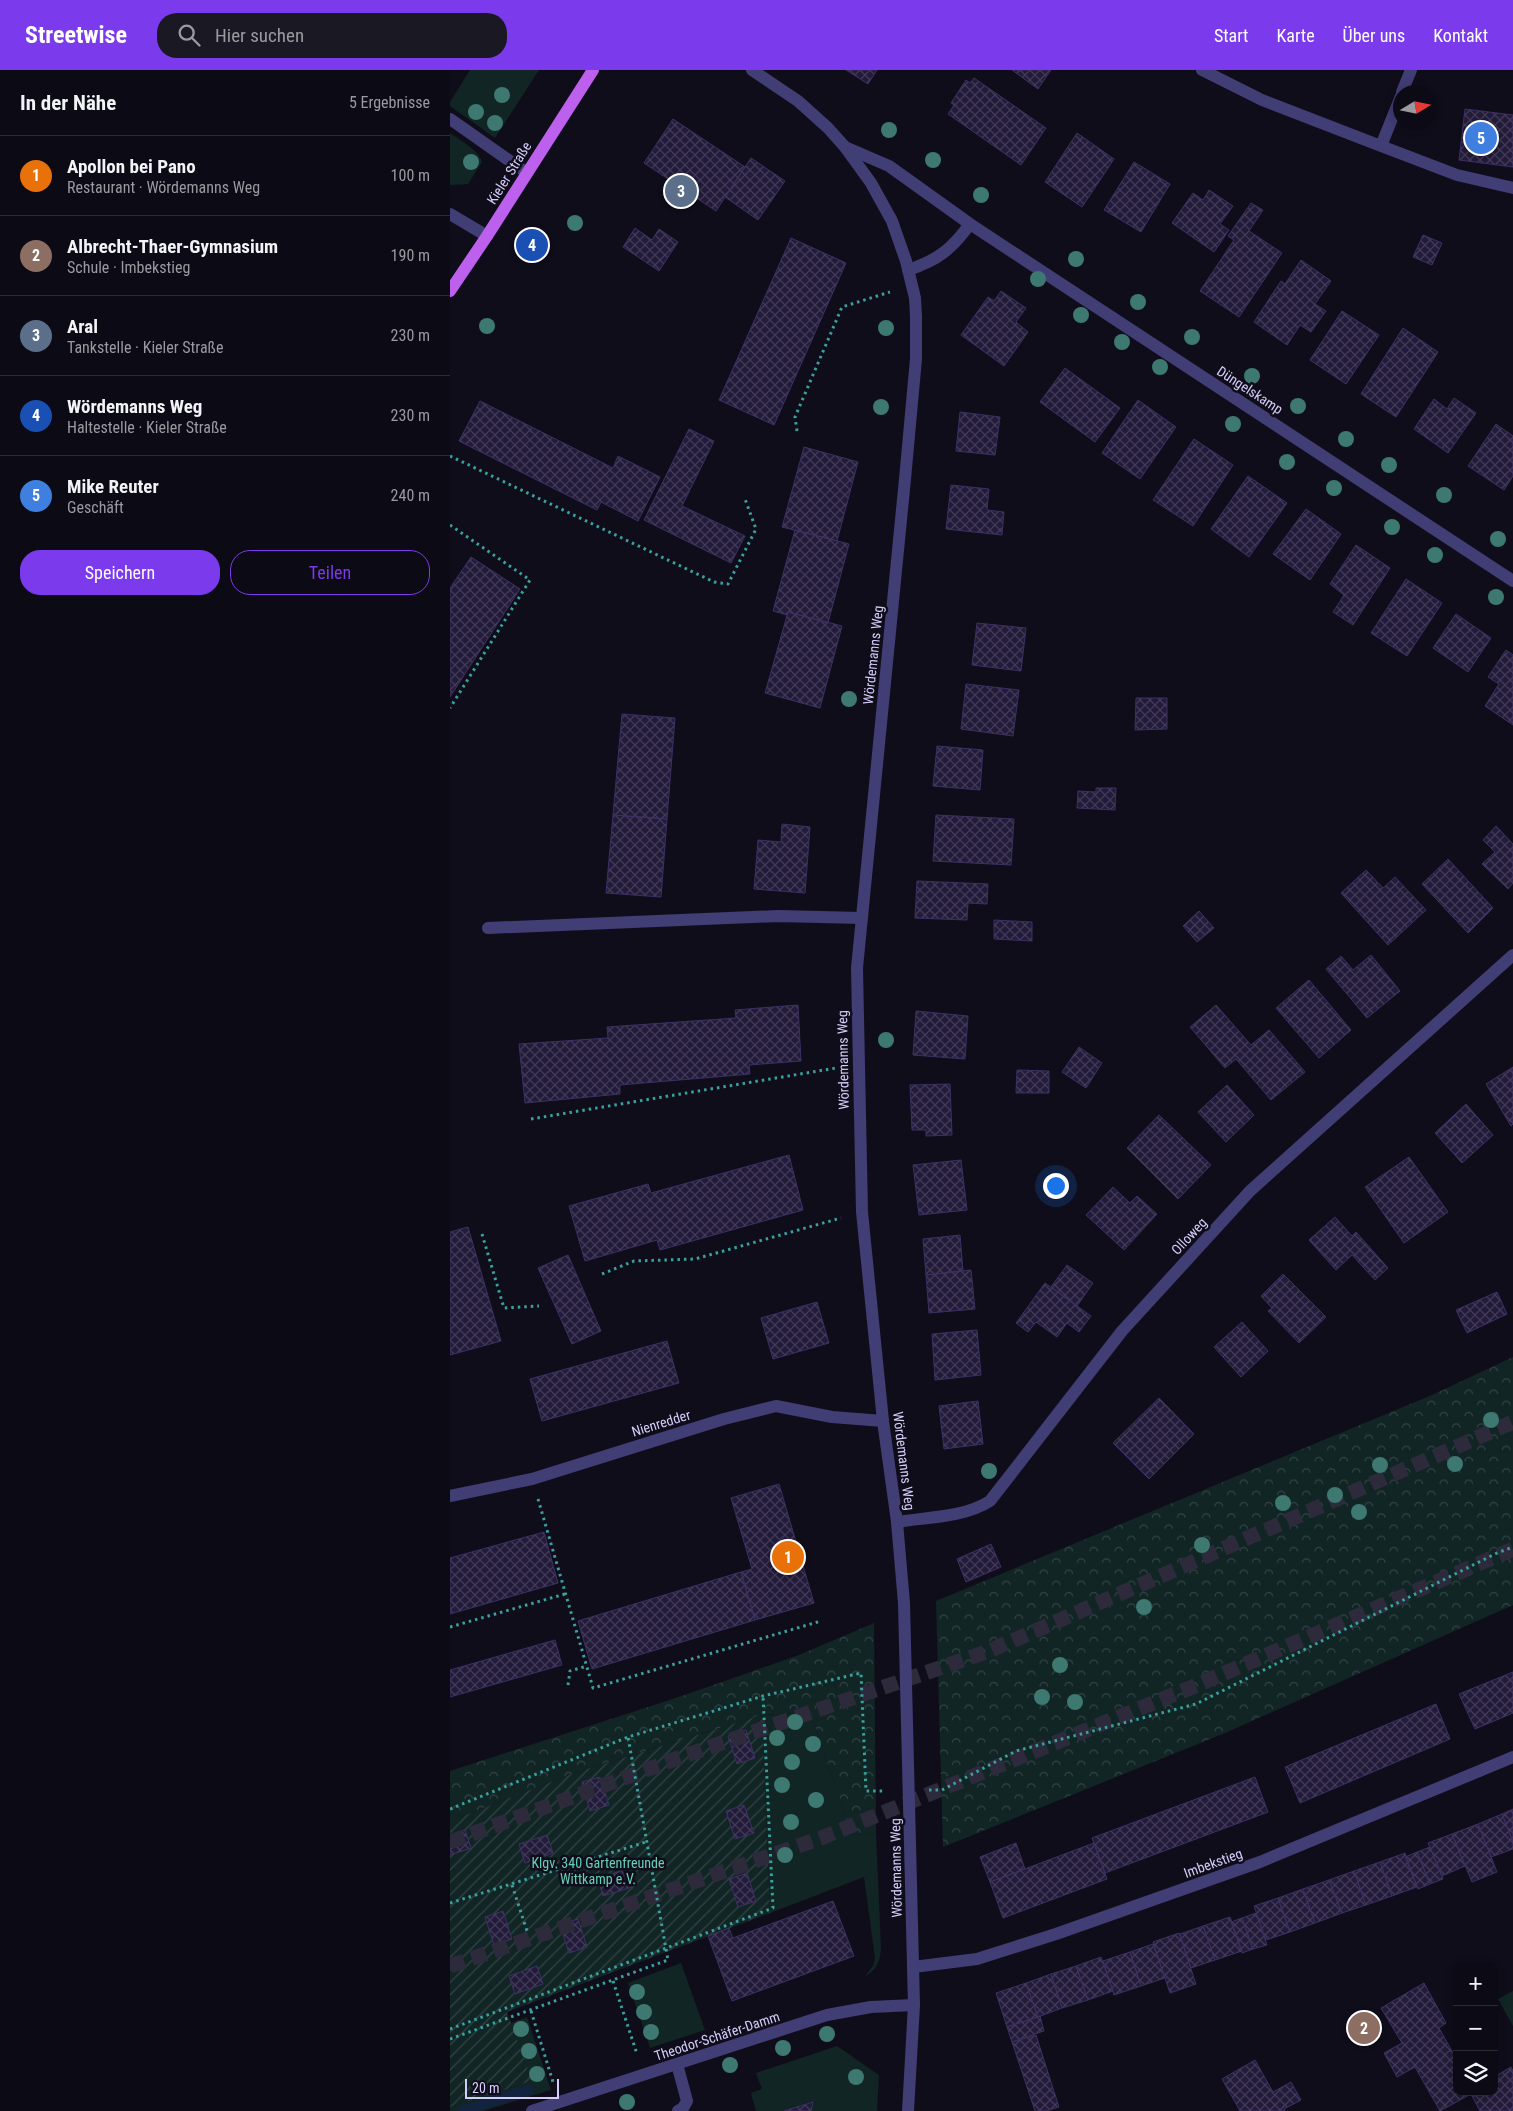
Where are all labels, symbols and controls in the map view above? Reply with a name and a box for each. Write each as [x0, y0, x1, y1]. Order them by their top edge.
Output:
search box [157, 13, 507, 58]
text: Streetwise [25, 21, 127, 49]
icon: search [175, 21, 203, 49]
text: Hier suchen [215, 24, 304, 47]
text: Start [1214, 25, 1248, 46]
text: Karte [1276, 25, 1315, 46]
text: Über uns [1343, 25, 1405, 46]
text: Kontakt [1433, 25, 1488, 46]
north arrow [1393, 85, 1438, 130]
text: In der Nähe [20, 91, 116, 115]
text: 5 Ergebnisse [349, 93, 430, 112]
pin: 5 [1465, 119, 1497, 157]
street label: Kieler Straße [483, 138, 535, 207]
text: Apollon bei Pano [67, 155, 196, 178]
text: 1 [32, 166, 40, 185]
text: 100 m [391, 166, 430, 185]
pin: 3 [665, 172, 697, 210]
text: Restaurant · Wördemanns Weg [67, 178, 260, 197]
pin: 4 [516, 226, 548, 264]
text: Albrecht-Thaer-Gymnasium [67, 235, 278, 258]
text: 2 [32, 246, 40, 265]
text: 190 m [391, 246, 430, 265]
text: Schule · Imbekstieg [67, 258, 190, 277]
text: Aral [67, 315, 98, 338]
text: 3 [32, 326, 40, 345]
text: 230 m [391, 326, 430, 345]
text: Tankstelle · Kieler Straße [67, 338, 223, 357]
street label: Düngelskamp [1214, 363, 1286, 417]
text: Wördemanns Weg [67, 395, 202, 418]
text: 4 [32, 406, 40, 425]
text: 230 m [391, 406, 430, 425]
text: Haltestelle · Kieler Straße [67, 418, 227, 437]
text: Mike Reuter [67, 475, 159, 498]
text: 5 [32, 486, 40, 505]
text: 240 m [391, 486, 430, 505]
text: Geschäft [67, 498, 124, 517]
button: Speichern [20, 550, 220, 595]
button: Teilen [230, 550, 430, 595]
street label: Wördemanns Weg [860, 605, 886, 705]
street label: Wördemanns Weg [834, 1010, 852, 1110]
your location [1043, 1173, 1069, 1199]
street label: Olloweg [1168, 1214, 1210, 1258]
street label: Nienredder [630, 1406, 692, 1440]
street label: Wördemanns Weg [890, 1411, 918, 1511]
pin: 1 [772, 1538, 804, 1576]
street label: Wördemanns Weg [887, 1818, 905, 1918]
street label: Imbekstieg [1182, 1845, 1244, 1881]
park label: Klgv. 340 Gartenfreunde Wittkamp e.V. [531, 1855, 665, 1887]
map controls [1453, 1961, 1498, 2096]
button: + [1453, 1961, 1498, 2006]
button: − [1453, 2006, 1498, 2051]
street label: Theodor-Schäfer-Damm [652, 2008, 782, 2064]
pin: 2 [1348, 2009, 1380, 2047]
button: layers [1453, 2051, 1498, 2096]
scale bar [465, 2076, 559, 2099]
text: 20 m [472, 2080, 500, 2096]

